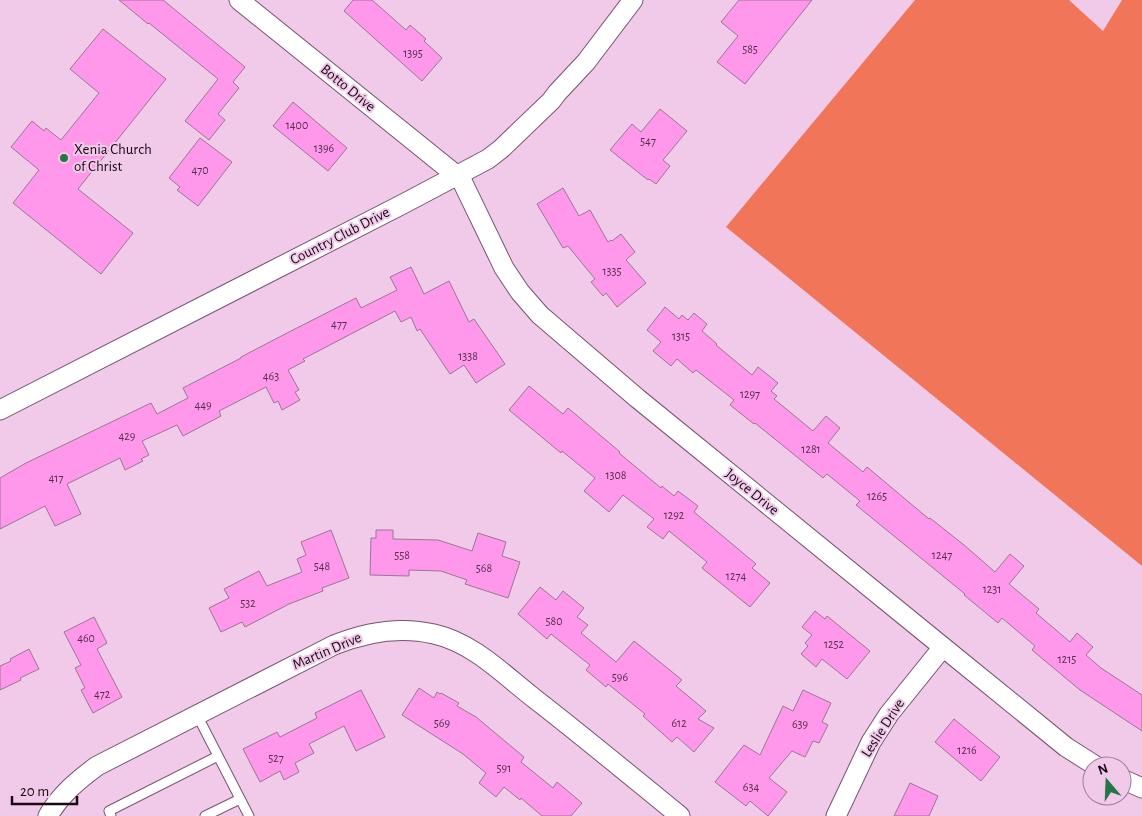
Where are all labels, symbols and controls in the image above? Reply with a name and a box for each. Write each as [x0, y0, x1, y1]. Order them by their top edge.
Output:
house number: 585 [742, 43, 758, 55]
house number: 1395 [403, 47, 423, 59]
street label: Botto Drive [318, 62, 378, 115]
house number: 1400 [286, 119, 308, 131]
house number: 547 [640, 135, 656, 147]
place label: Xenia Church of Christ [74, 142, 152, 174]
house number: 1396 [314, 142, 335, 154]
marker: Xenia Church of Christ [58, 152, 70, 164]
house number: 470 [191, 164, 209, 176]
street label: Country Club Drive [288, 204, 392, 268]
house number: 1335 [602, 265, 622, 277]
house number: 477 [331, 318, 347, 330]
house number: 1315 [672, 330, 690, 342]
house number: 1338 [458, 350, 478, 362]
house number: 463 [263, 370, 279, 382]
house number: 1297 [740, 388, 760, 400]
house number: 449 [194, 399, 212, 411]
house number: 429 [119, 430, 136, 442]
house number: 1281 [801, 443, 821, 455]
street label: Joyce Drive [722, 466, 782, 518]
house number: 1308 [605, 469, 627, 481]
house number: 417 [49, 472, 63, 484]
house number: 1265 [867, 490, 887, 502]
house number: 1292 [664, 509, 685, 521]
house number: 558 [394, 549, 410, 561]
house number: 1247 [932, 549, 952, 561]
house number: 548 [314, 560, 331, 572]
house number: 568 [476, 562, 492, 574]
house number: 1274 [726, 570, 746, 582]
house number: 1231 [983, 583, 1001, 595]
house number: 532 [240, 597, 256, 609]
house number: 580 [545, 615, 563, 627]
street label: Martin Drive [290, 630, 364, 672]
house number: 460 [77, 632, 95, 644]
house number: 1252 [824, 638, 845, 650]
house number: 1215 [1058, 653, 1076, 665]
house number: 596 [612, 671, 629, 683]
house number: 472 [94, 688, 111, 700]
street label: Leslie Drive [859, 696, 907, 760]
house number: 569 [434, 717, 451, 729]
house number: 612 [671, 717, 687, 729]
house number: 639 [792, 718, 808, 730]
house number: 1216 [957, 744, 977, 756]
house number: 527 [268, 752, 284, 764]
north arrow [1082, 756, 1132, 806]
text: N [1096, 761, 1110, 778]
house number: 591 [497, 762, 511, 774]
scale bar [12, 774, 78, 806]
house number: 634 [743, 781, 759, 793]
text: 20 m [20, 784, 49, 799]

